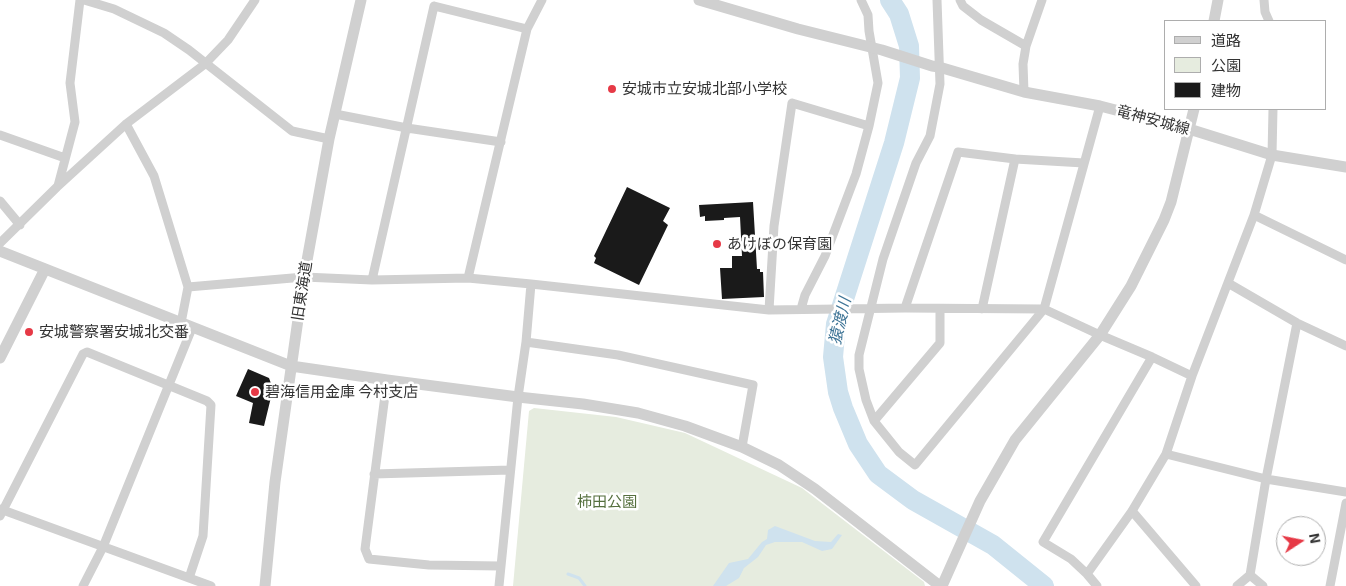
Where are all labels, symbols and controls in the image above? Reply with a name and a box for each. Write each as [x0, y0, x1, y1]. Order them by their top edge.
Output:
legend [1164, 20, 1326, 110]
text: 道路 [1211, 31, 1241, 49]
text: 公園 [1211, 56, 1241, 74]
place label: 安城市立安城北部小学校 [622, 80, 787, 98]
text: 建物 [1211, 81, 1241, 99]
marker: 安城市立安城北部小学校 [606, 83, 618, 95]
street label: 竜神安城線 [1114, 102, 1192, 138]
place label: あけぼの保育園 [727, 235, 832, 253]
marker: あけぼの保育園 [711, 238, 723, 250]
street label: 旧東海道 [288, 260, 316, 322]
water label: 猿渡川 [825, 295, 855, 347]
place label: 安城警察署安城北交番 [39, 323, 189, 341]
marker: 安城警察署安城北交番 [23, 326, 35, 338]
place label: 碧海信用金庫 今村支店 [265, 383, 418, 401]
marker: 碧海信用金庫 今村支店 [249, 386, 261, 398]
park label: 柿田公園 [577, 493, 637, 511]
north arrow [1276, 516, 1326, 566]
text: N [1306, 532, 1325, 545]

